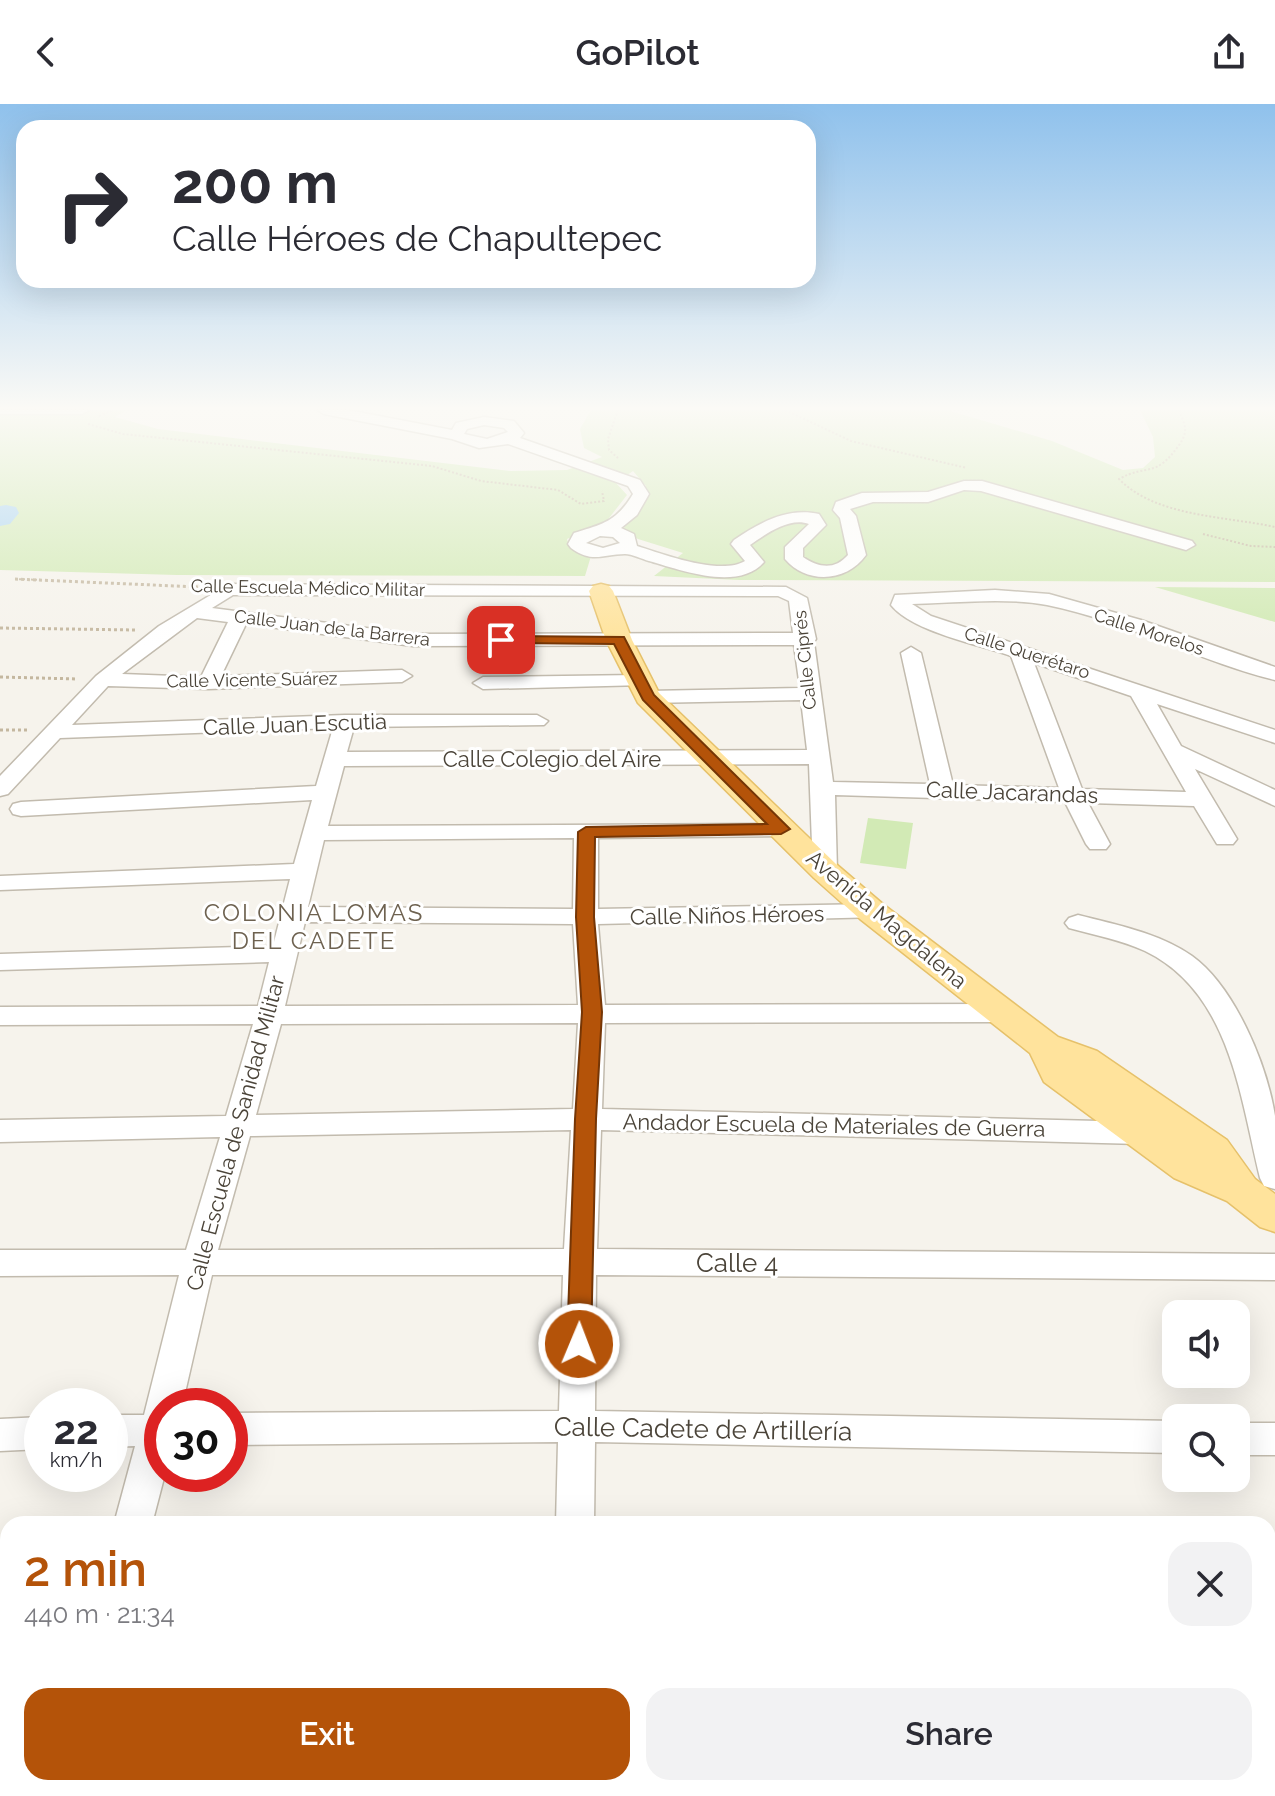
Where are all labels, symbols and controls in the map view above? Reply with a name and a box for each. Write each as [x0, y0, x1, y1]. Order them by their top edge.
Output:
icon: back [24, 30, 68, 74]
icon: share [1207, 30, 1251, 74]
text: GoPilot [576, 31, 699, 73]
text: 200 m [172, 150, 338, 216]
icon: right [40, 152, 144, 256]
text: Calle Héroes de Chapultepec [172, 217, 662, 259]
street label: Calle Escuela Médico Militar [191, 575, 426, 600]
street label: Calle Morelos [1092, 604, 1207, 659]
street label: Calle Juan de la Barrera [233, 605, 431, 650]
pin [467, 606, 535, 674]
street label: Calle Ciprés [789, 609, 820, 711]
icon: arrive [479, 618, 523, 662]
street label: Calle Querétaro [962, 622, 1093, 683]
street label: Calle Vicente Suárez [166, 668, 338, 691]
street label: Calle Juan Escutia [202, 708, 388, 740]
street label: Calle Colegio del Aire [443, 746, 661, 772]
street label: Calle Jacarandas [925, 776, 1099, 808]
street label: Avenida Magdalena [801, 844, 973, 994]
district label: COLONIA LOMAS DEL CADETE [204, 898, 424, 955]
street label: Calle Niños Héroes [630, 900, 824, 930]
street label: Calle Escuela de Sanidad Militar [180, 972, 290, 1293]
street label: Andador Escuela de Materiales de Guerra [622, 1108, 1046, 1142]
street label: Calle 4 [696, 1248, 778, 1278]
map controls [1162, 1300, 1250, 1492]
button: sound [1162, 1300, 1250, 1388]
position arrow [537, 1302, 621, 1386]
speed limit sign: 30 [144, 1388, 248, 1492]
button: search [1162, 1404, 1250, 1492]
text: 22 [53, 1406, 99, 1453]
street label: Calle Cadete de Artillería [554, 1411, 852, 1447]
text: km/h [50, 1448, 102, 1472]
text: 2 min [24, 1541, 147, 1597]
button: close [1168, 1542, 1252, 1626]
text: 440 m · 21:34 [24, 1599, 175, 1629]
button: Exit [24, 1688, 630, 1780]
button: Share [646, 1688, 1252, 1780]

